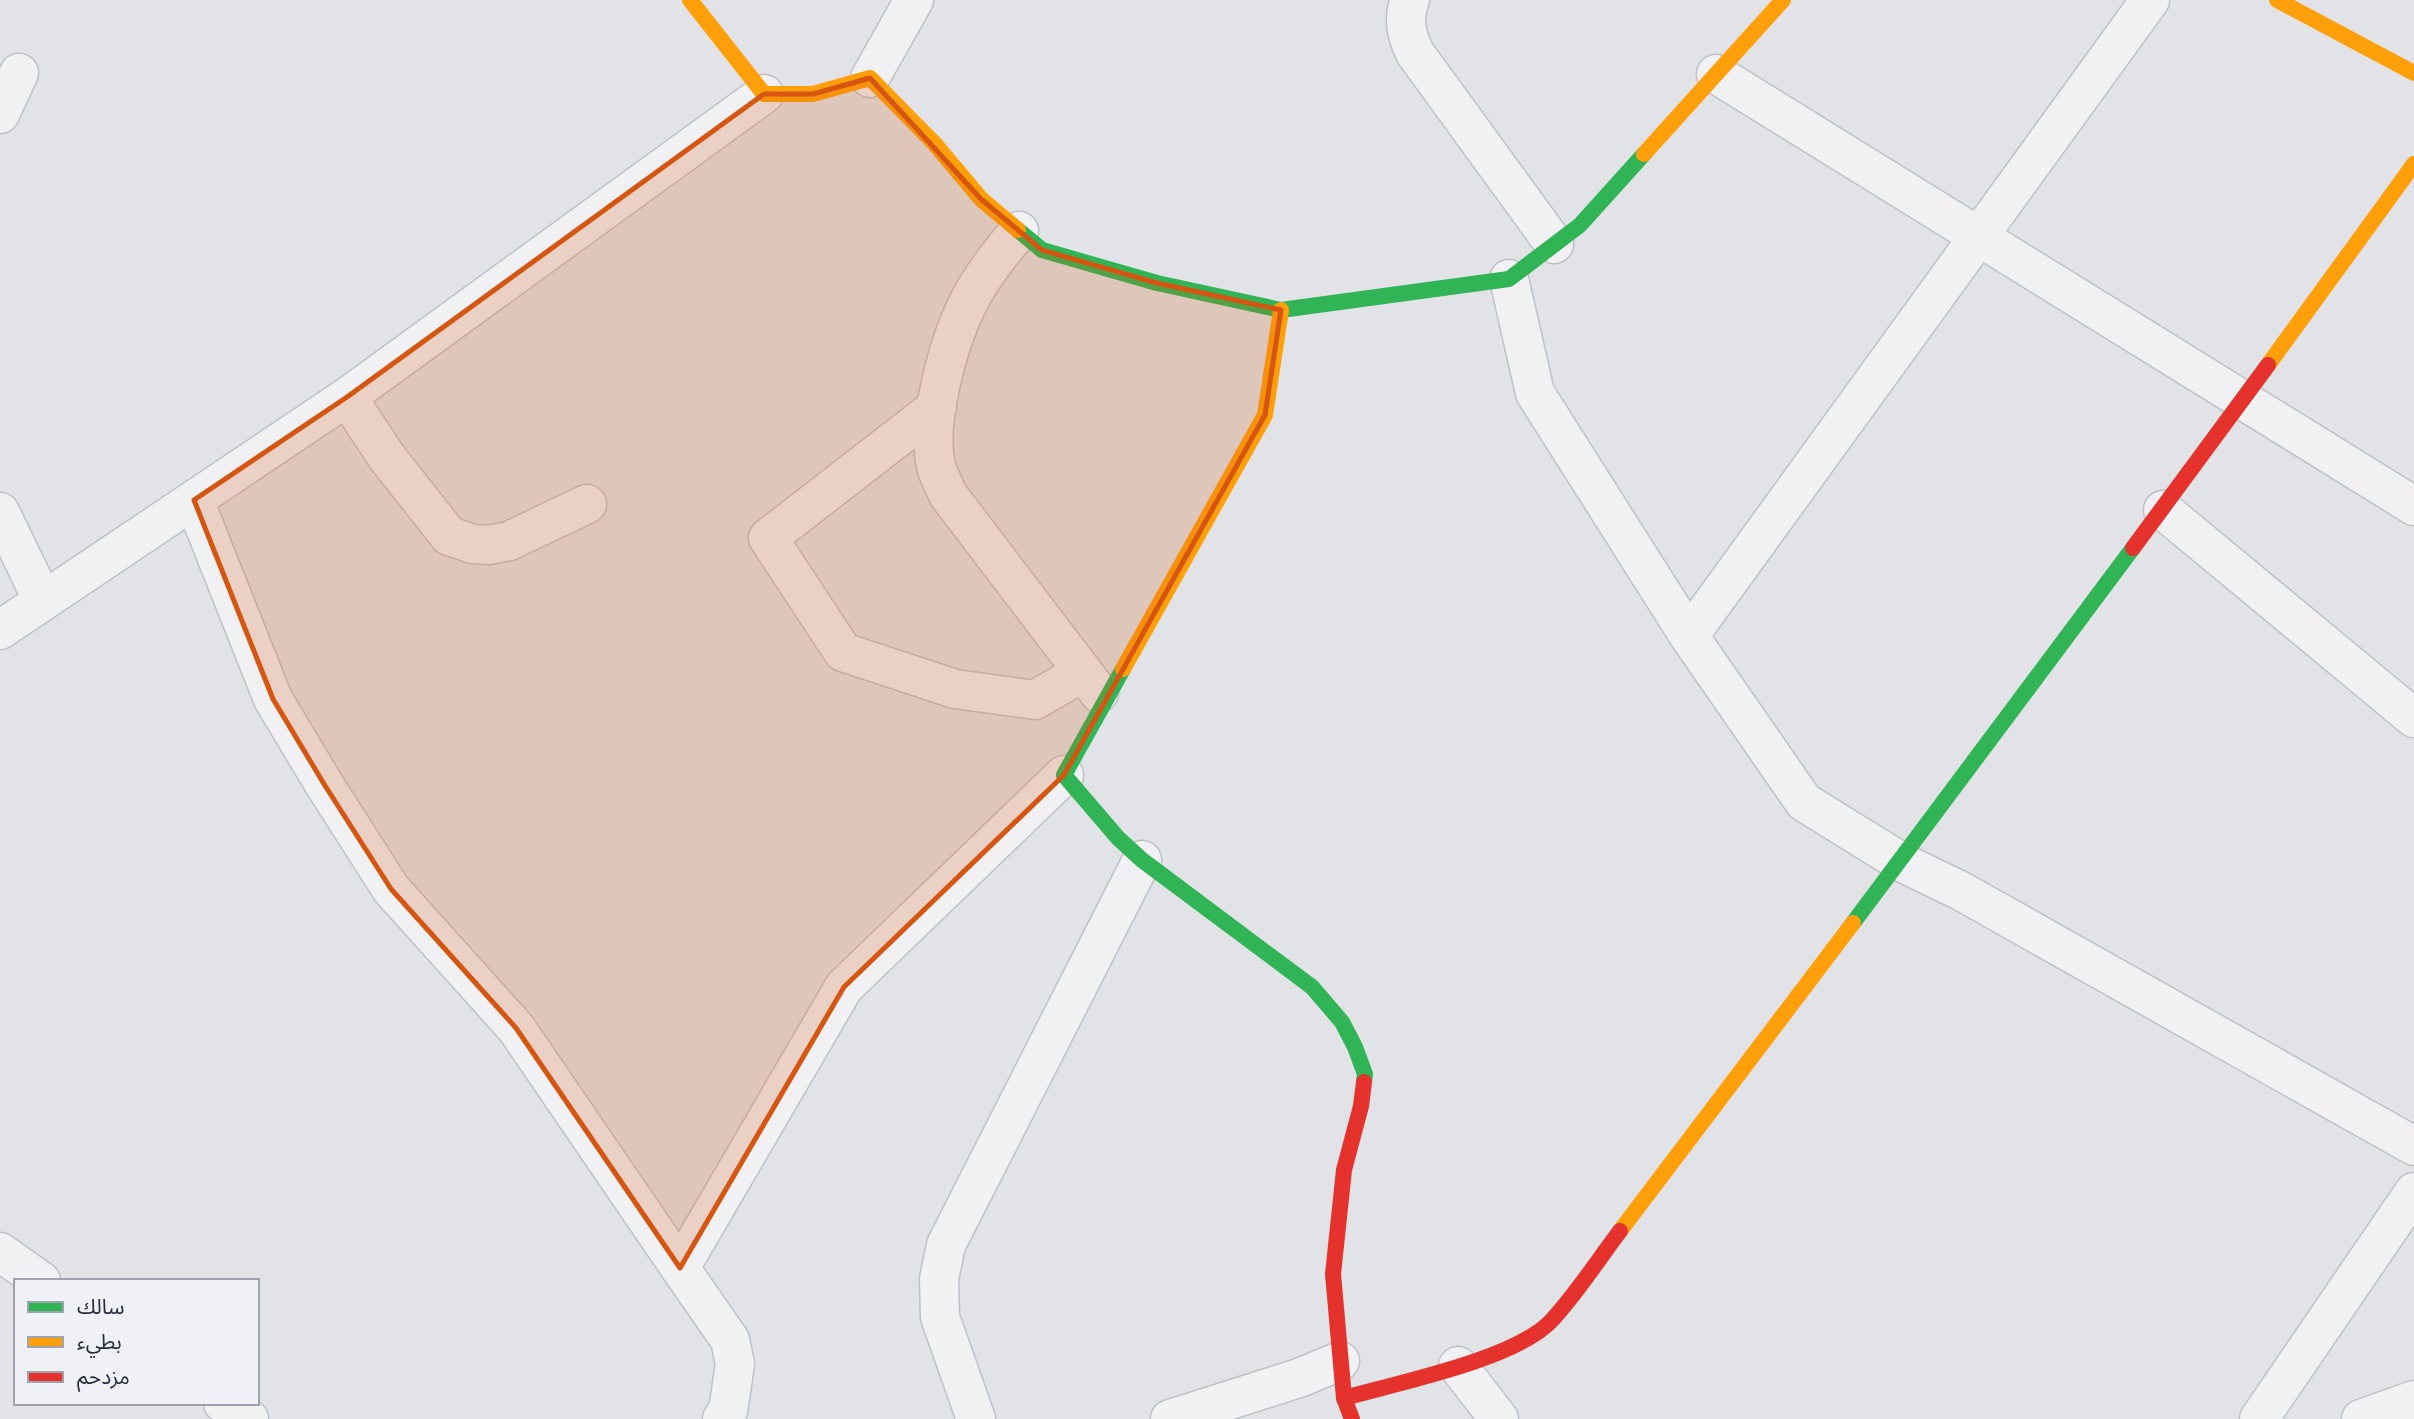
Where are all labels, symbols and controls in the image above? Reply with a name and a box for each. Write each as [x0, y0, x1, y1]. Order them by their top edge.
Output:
legend [14, 1279, 259, 1405]
text: سالك [77, 1295, 124, 1320]
text: بطيء [77, 1330, 122, 1358]
text: مزدحم [77, 1365, 130, 1392]

